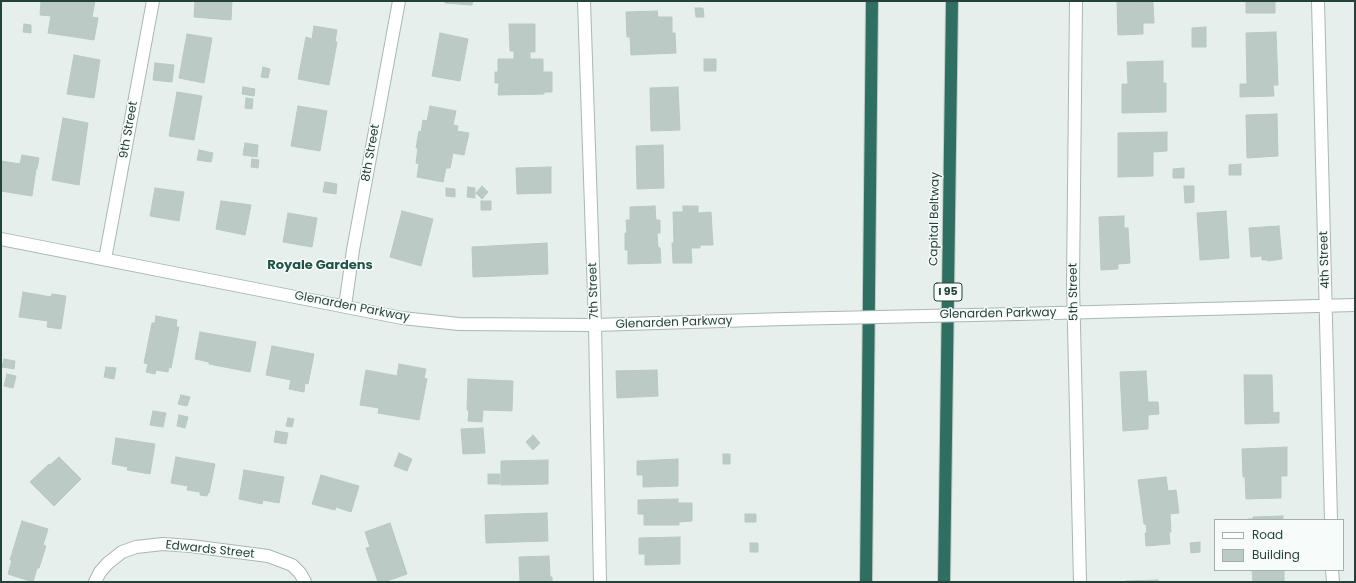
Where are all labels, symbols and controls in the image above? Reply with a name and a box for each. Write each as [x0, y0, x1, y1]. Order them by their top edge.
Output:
street label: 9th Street [117, 100, 141, 160]
street label: 8th Street [359, 123, 383, 183]
street label: Capital Beltway [927, 172, 943, 266]
street label: 4th Street [1317, 231, 1333, 289]
district label: Royale Gardens [267, 258, 373, 274]
street label: 7th Street [586, 262, 602, 320]
street label: 5th Street [1066, 263, 1082, 321]
road number: I 95 [934, 283, 962, 301]
street label: Glenarden Parkway [293, 289, 411, 325]
street label: Glenarden Parkway [939, 306, 1057, 322]
street label: Glenarden Parkway [615, 314, 733, 332]
legend [1214, 519, 1344, 571]
text: Road [1252, 526, 1283, 543]
street label: Edwards Street [165, 538, 255, 562]
text: Building [1252, 546, 1300, 563]

